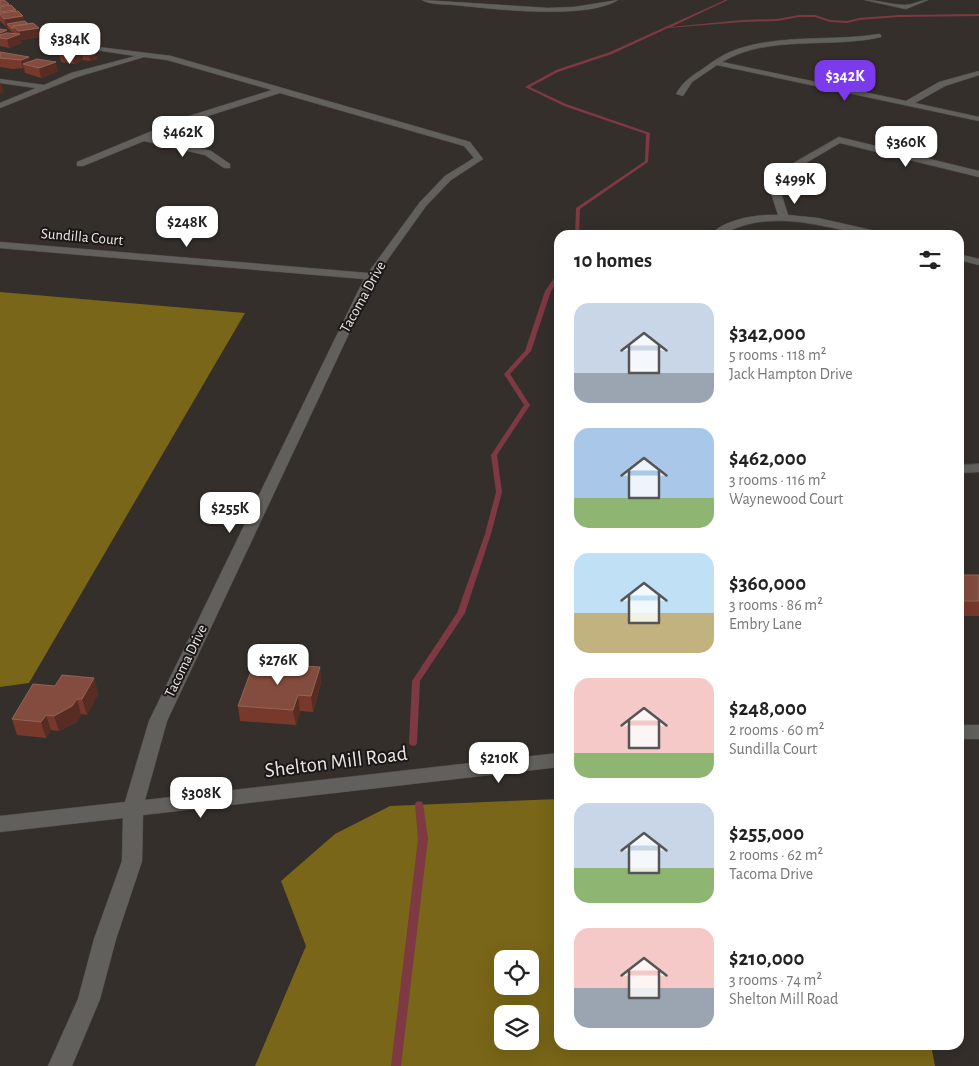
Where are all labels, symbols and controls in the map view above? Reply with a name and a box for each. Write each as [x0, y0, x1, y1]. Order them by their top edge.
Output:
pin: $384K [35, 22, 105, 65]
text: $384K [50, 31, 90, 47]
pin: $342K [810, 59, 880, 102]
text: $342K [825, 68, 865, 84]
pin: $462K [148, 116, 218, 158]
text: $462K [163, 124, 203, 140]
pin: $360K [871, 126, 941, 168]
text: $360K [886, 134, 926, 150]
pin: $499K [760, 162, 830, 205]
text: $499K [775, 171, 815, 187]
pin: $248K [152, 206, 222, 248]
text: $248K [167, 214, 207, 230]
street label: Sundilla Court [40, 226, 124, 248]
icon: filters [916, 246, 944, 274]
text: 10 homes [574, 250, 652, 271]
street label: Tacoma Drive [337, 259, 389, 335]
icon: home [614, 323, 674, 383]
text: $342,000 [729, 323, 806, 344]
text: 5 rooms · 118 m² [729, 347, 826, 363]
text: Jack Hampton Drive [729, 366, 853, 382]
icon: home [614, 448, 674, 508]
text: $462,000 [729, 448, 807, 469]
text: 3 rooms · 116 m² [729, 472, 826, 488]
text: Waynewood Court [729, 491, 843, 507]
pin: $255K [195, 492, 265, 534]
text: $255K [211, 500, 249, 516]
icon: home [614, 573, 674, 633]
text: $360,000 [729, 573, 806, 594]
text: 3 rooms · 86 m² [729, 597, 823, 613]
text: Embry Lane [729, 616, 802, 632]
street label: Tacoma Drive [162, 622, 210, 700]
pin: $276K [243, 644, 313, 686]
text: $276K [259, 652, 297, 668]
icon: home [614, 698, 674, 758]
text: $248,000 [729, 698, 807, 719]
text: 2 rooms · 60 m² [729, 722, 824, 738]
text: Sundilla Court [729, 741, 817, 757]
pin: $210K [464, 742, 534, 784]
street label: Shelton Mill Road [263, 743, 409, 781]
text: $210K [480, 750, 518, 766]
pin: $308K [166, 776, 236, 819]
text: $308K [181, 785, 221, 801]
icon: home [614, 823, 674, 883]
text: $255,000 [729, 823, 804, 844]
text: 2 rooms · 62 m² [729, 847, 823, 863]
text: Tacoma Drive [729, 866, 813, 882]
icon: home [614, 948, 674, 1008]
text: $210,000 [729, 948, 804, 969]
map controls [494, 950, 539, 1050]
button: locate [494, 950, 539, 995]
text: 3 rooms · 74 m² [729, 972, 822, 988]
text: Shelton Mill Road [729, 991, 838, 1007]
button: layers [494, 1005, 539, 1050]

